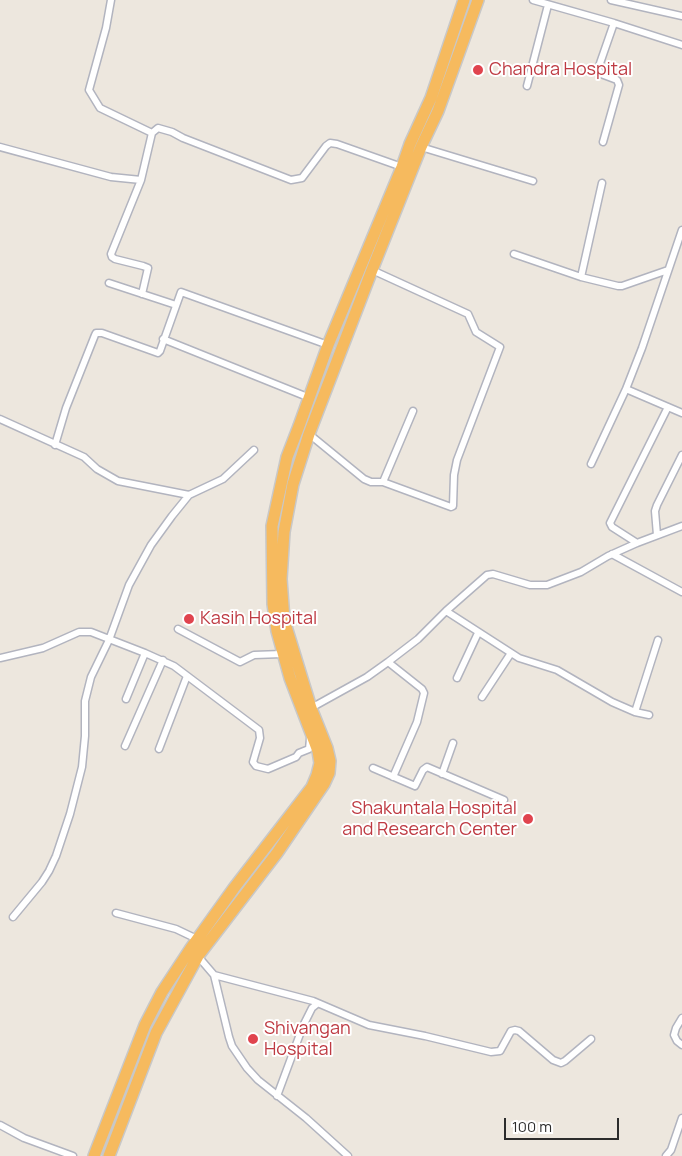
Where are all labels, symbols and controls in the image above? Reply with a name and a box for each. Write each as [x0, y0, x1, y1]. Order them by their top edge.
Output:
place label: Chandra Hospital [489, 59, 632, 81]
marker: Chandra Hospital [471, 63, 485, 77]
place label: Kasih Hospital [200, 608, 317, 630]
marker: Kasih Hospital [182, 612, 196, 626]
place label: Shakuntala Hospital and Research Center [342, 798, 517, 841]
marker: Shakuntala Hospital and Research Center [521, 812, 535, 826]
place label: Shivangan Hospital [264, 1018, 351, 1060]
marker: Shivangan Hospital [246, 1032, 260, 1046]
scale bar [507, 1108, 622, 1140]
text: 100 m [512, 1116, 552, 1137]

